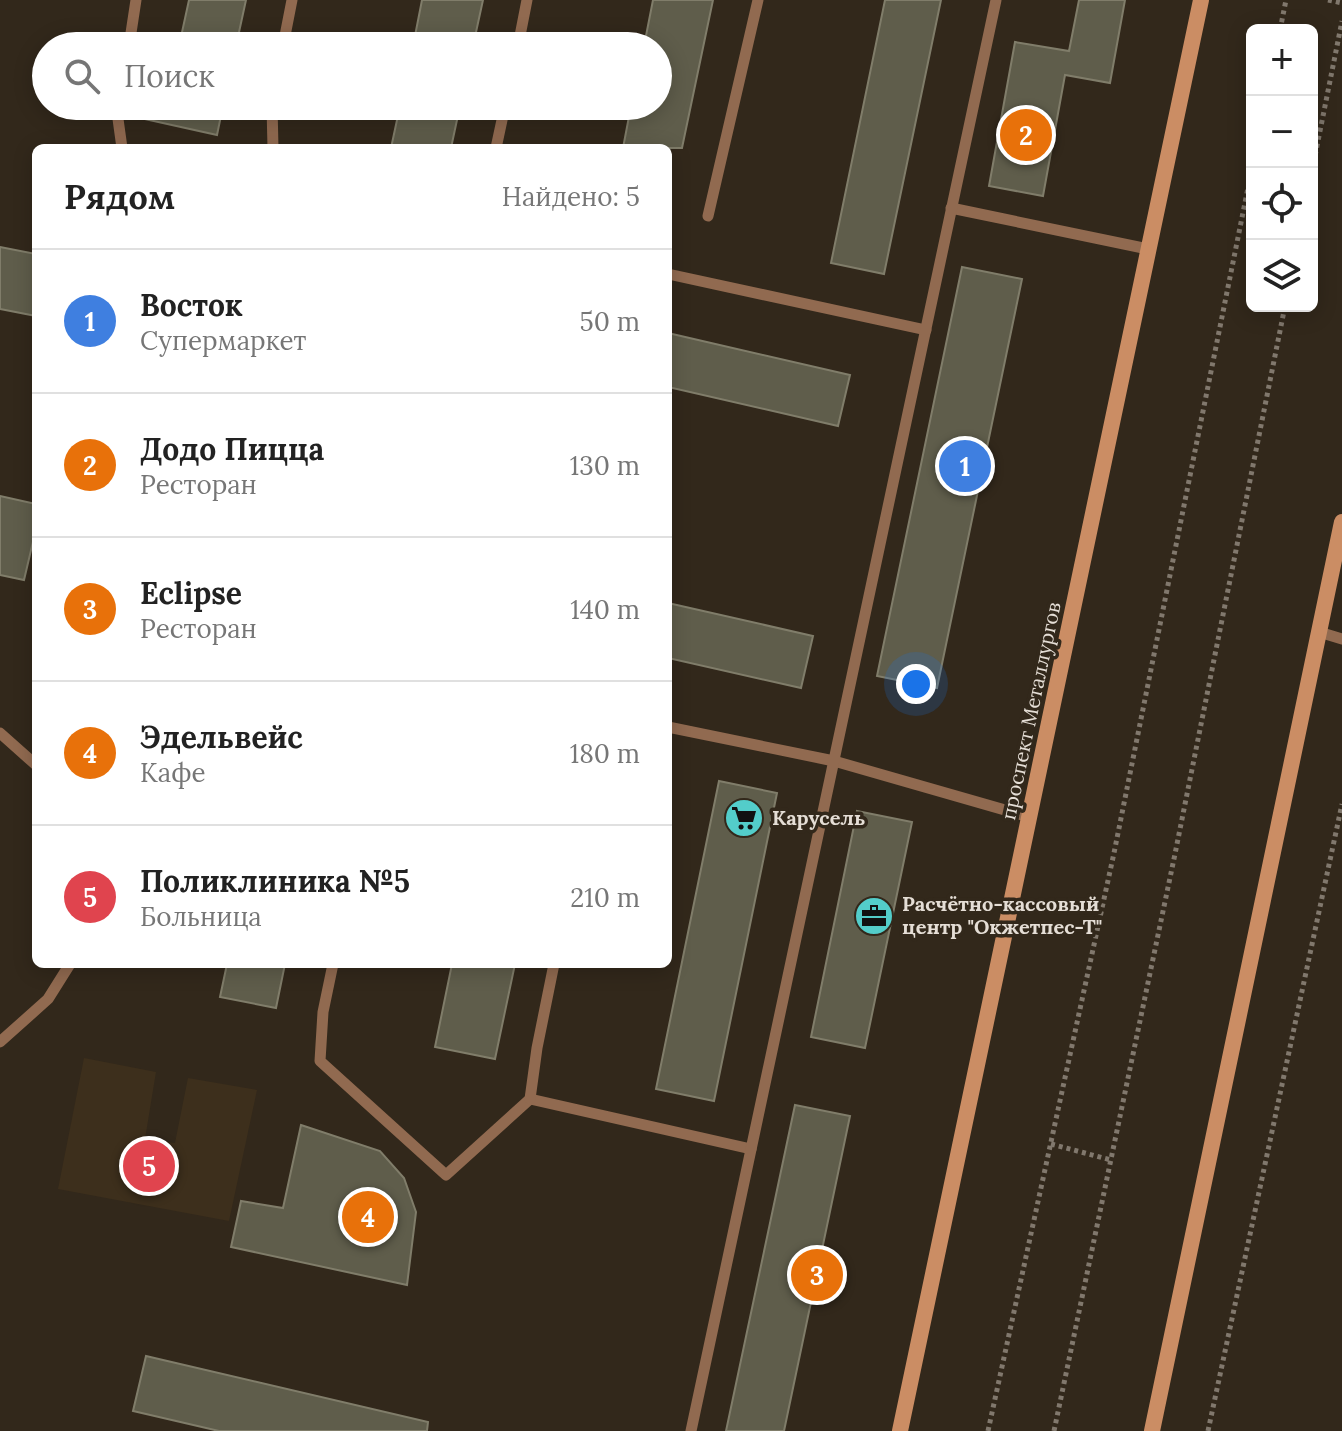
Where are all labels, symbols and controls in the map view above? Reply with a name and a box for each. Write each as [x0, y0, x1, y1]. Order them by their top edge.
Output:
map controls [1246, 24, 1318, 312]
button: + [1246, 24, 1318, 96]
search box [32, 32, 672, 120]
icon: search [60, 54, 104, 98]
text: Поиск [124, 57, 215, 95]
button: − [1246, 96, 1318, 168]
pin: 2 [1000, 105, 1052, 165]
button: locate [1246, 168, 1318, 240]
text: Рядом [64, 175, 175, 218]
text: Найдено: 5 [502, 180, 640, 213]
button: layers [1246, 240, 1318, 312]
text: Восток [140, 286, 243, 324]
text: 1 [85, 305, 95, 338]
text: 50 m [580, 305, 640, 338]
text: Супермаркет [140, 324, 306, 357]
text: Додо Пицца [140, 430, 324, 468]
pin: 1 [939, 436, 991, 496]
text: 2 [83, 449, 97, 482]
text: 130 m [570, 449, 640, 482]
text: Ресторан [140, 468, 257, 501]
text: Eclipse [140, 574, 242, 612]
text: 3 [83, 593, 97, 626]
text: 140 m [570, 593, 640, 626]
street label: проспект Металлургов [995, 600, 1066, 822]
text: Ресторан [140, 612, 257, 645]
your location [896, 664, 936, 704]
text: Эдельвейс [140, 718, 303, 756]
text: 4 [83, 737, 97, 770]
text: 180 m [570, 737, 640, 770]
text: Кафе [140, 756, 206, 789]
supermarket icon: Карусель [723, 797, 765, 839]
place label: Карусель [772, 805, 865, 830]
text: Поликлиника №5 [140, 862, 410, 900]
text: 5 [83, 881, 97, 914]
text: 210 m [570, 881, 640, 914]
place label: Расчётно-кассовый центр "Окжетпес-Т" [902, 891, 1102, 939]
office icon: Расчётно-кассовый центр "Окжетпес-Т" [853, 895, 895, 937]
text: Больница [140, 900, 262, 933]
pin: 5 [123, 1136, 175, 1196]
pin: 4 [342, 1187, 394, 1247]
pin: 3 [791, 1245, 843, 1305]

